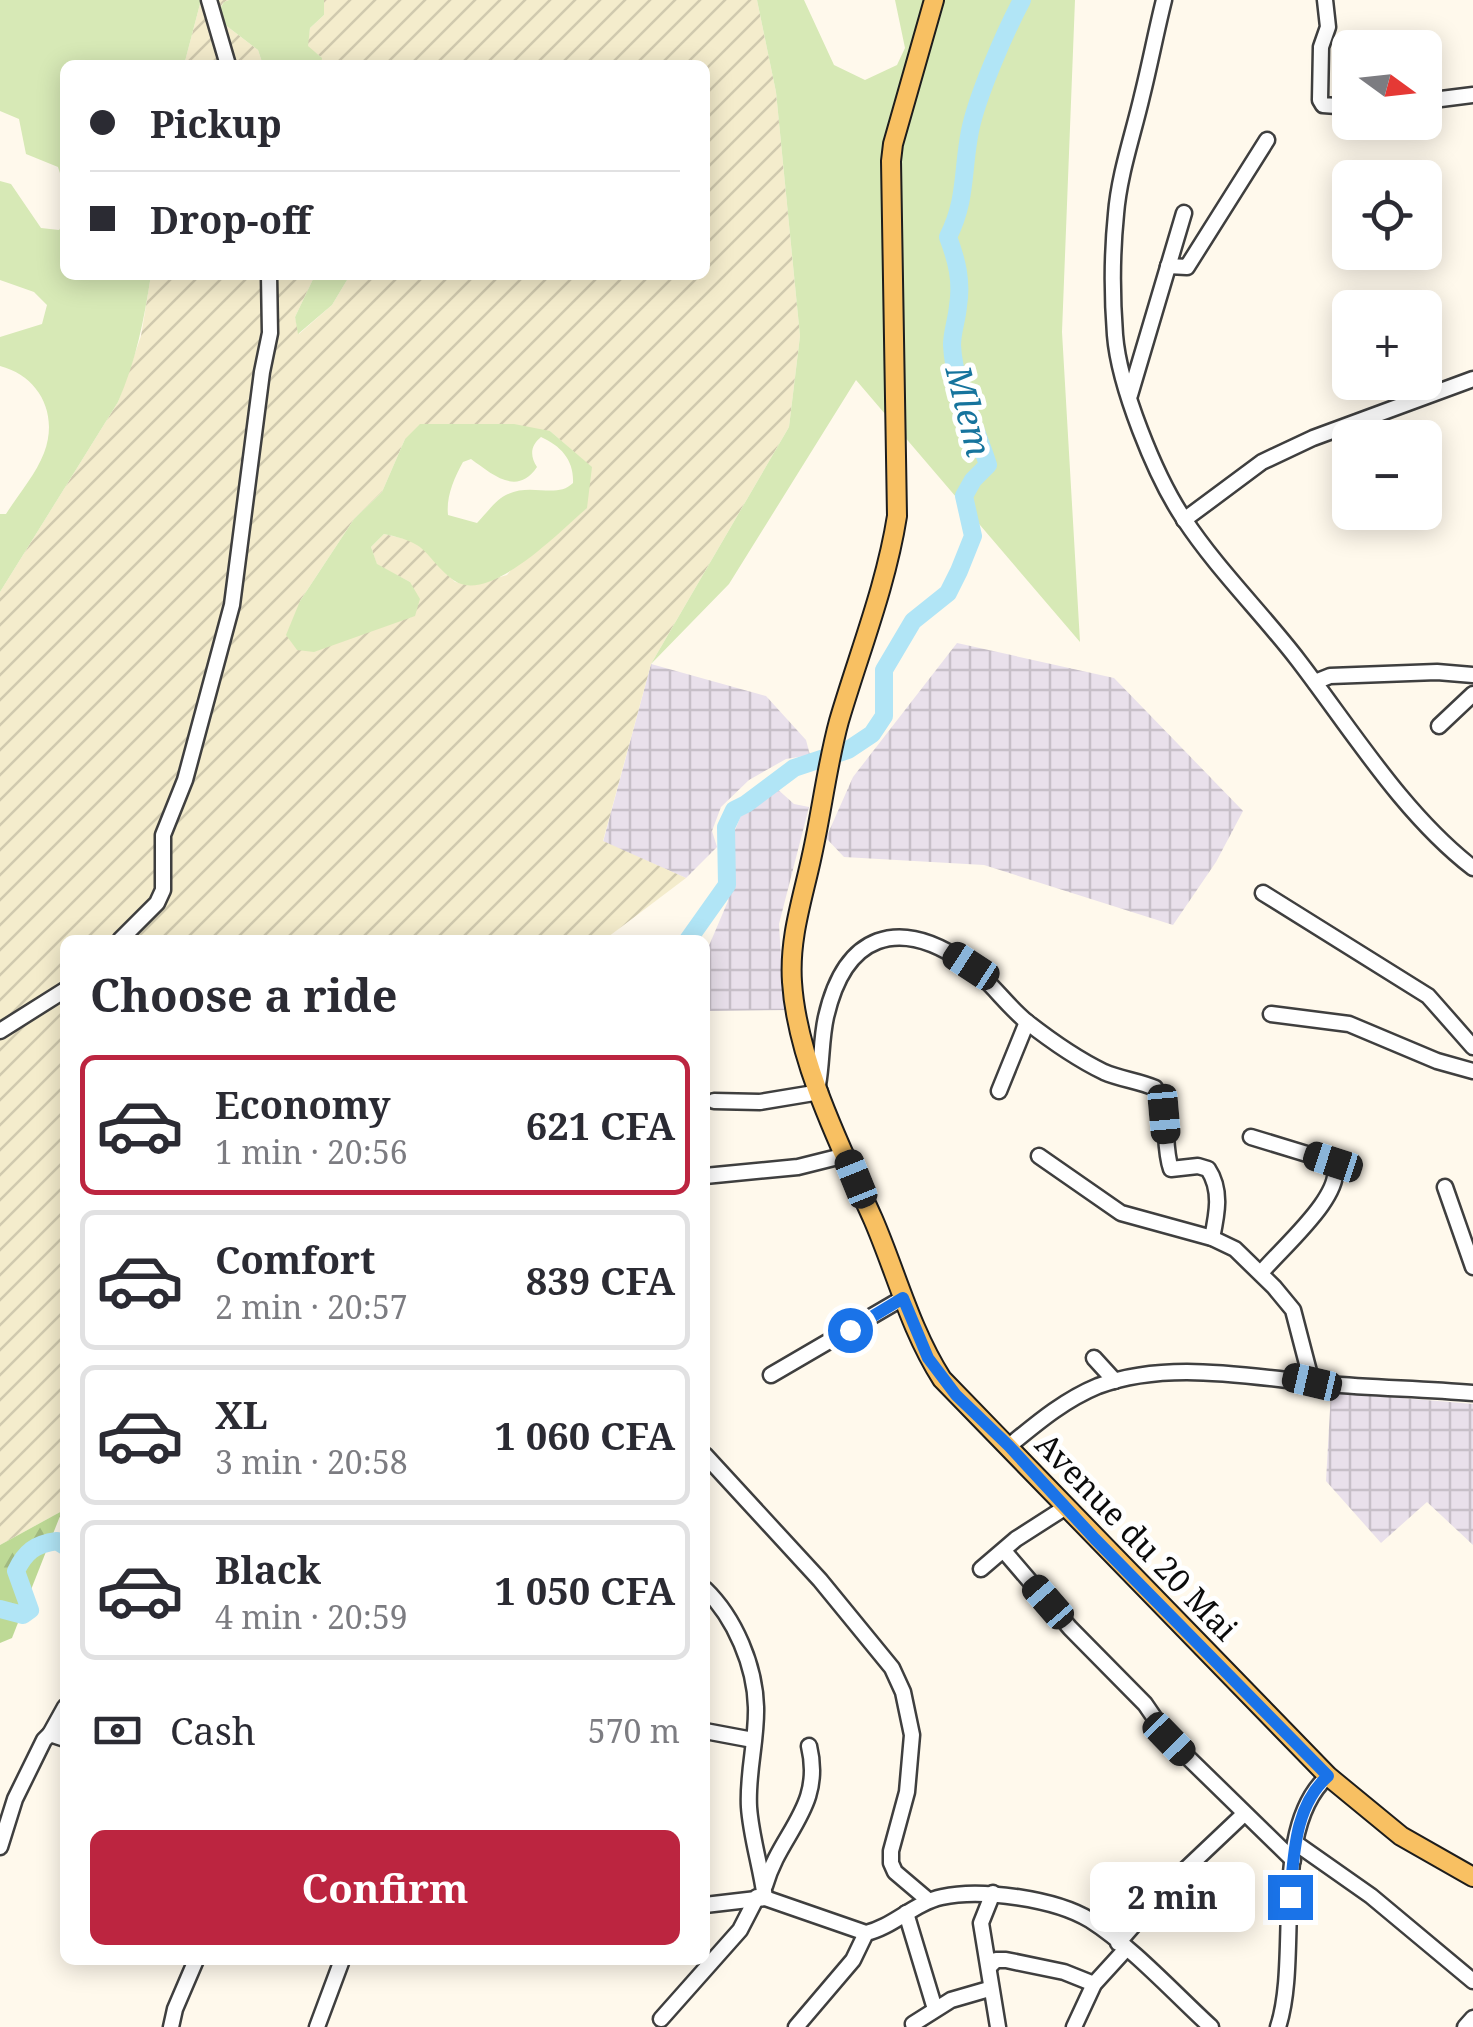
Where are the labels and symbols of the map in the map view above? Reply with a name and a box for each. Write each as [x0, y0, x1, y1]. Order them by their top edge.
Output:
north arrow [1332, 30, 1442, 140]
water label: Mlem [935, 359, 1003, 461]
car [938, 937, 1004, 995]
car [1146, 1083, 1182, 1145]
car [1300, 1138, 1366, 1186]
car [831, 1146, 881, 1212]
route start [828, 1308, 873, 1353]
car [1279, 1361, 1345, 1403]
street label: Avenue du 20 Mai [1027, 1423, 1247, 1649]
car [1017, 1570, 1079, 1634]
car [1137, 1707, 1201, 1771]
callout: 2 min [1090, 1862, 1255, 1932]
route end [1268, 1875, 1313, 1920]

